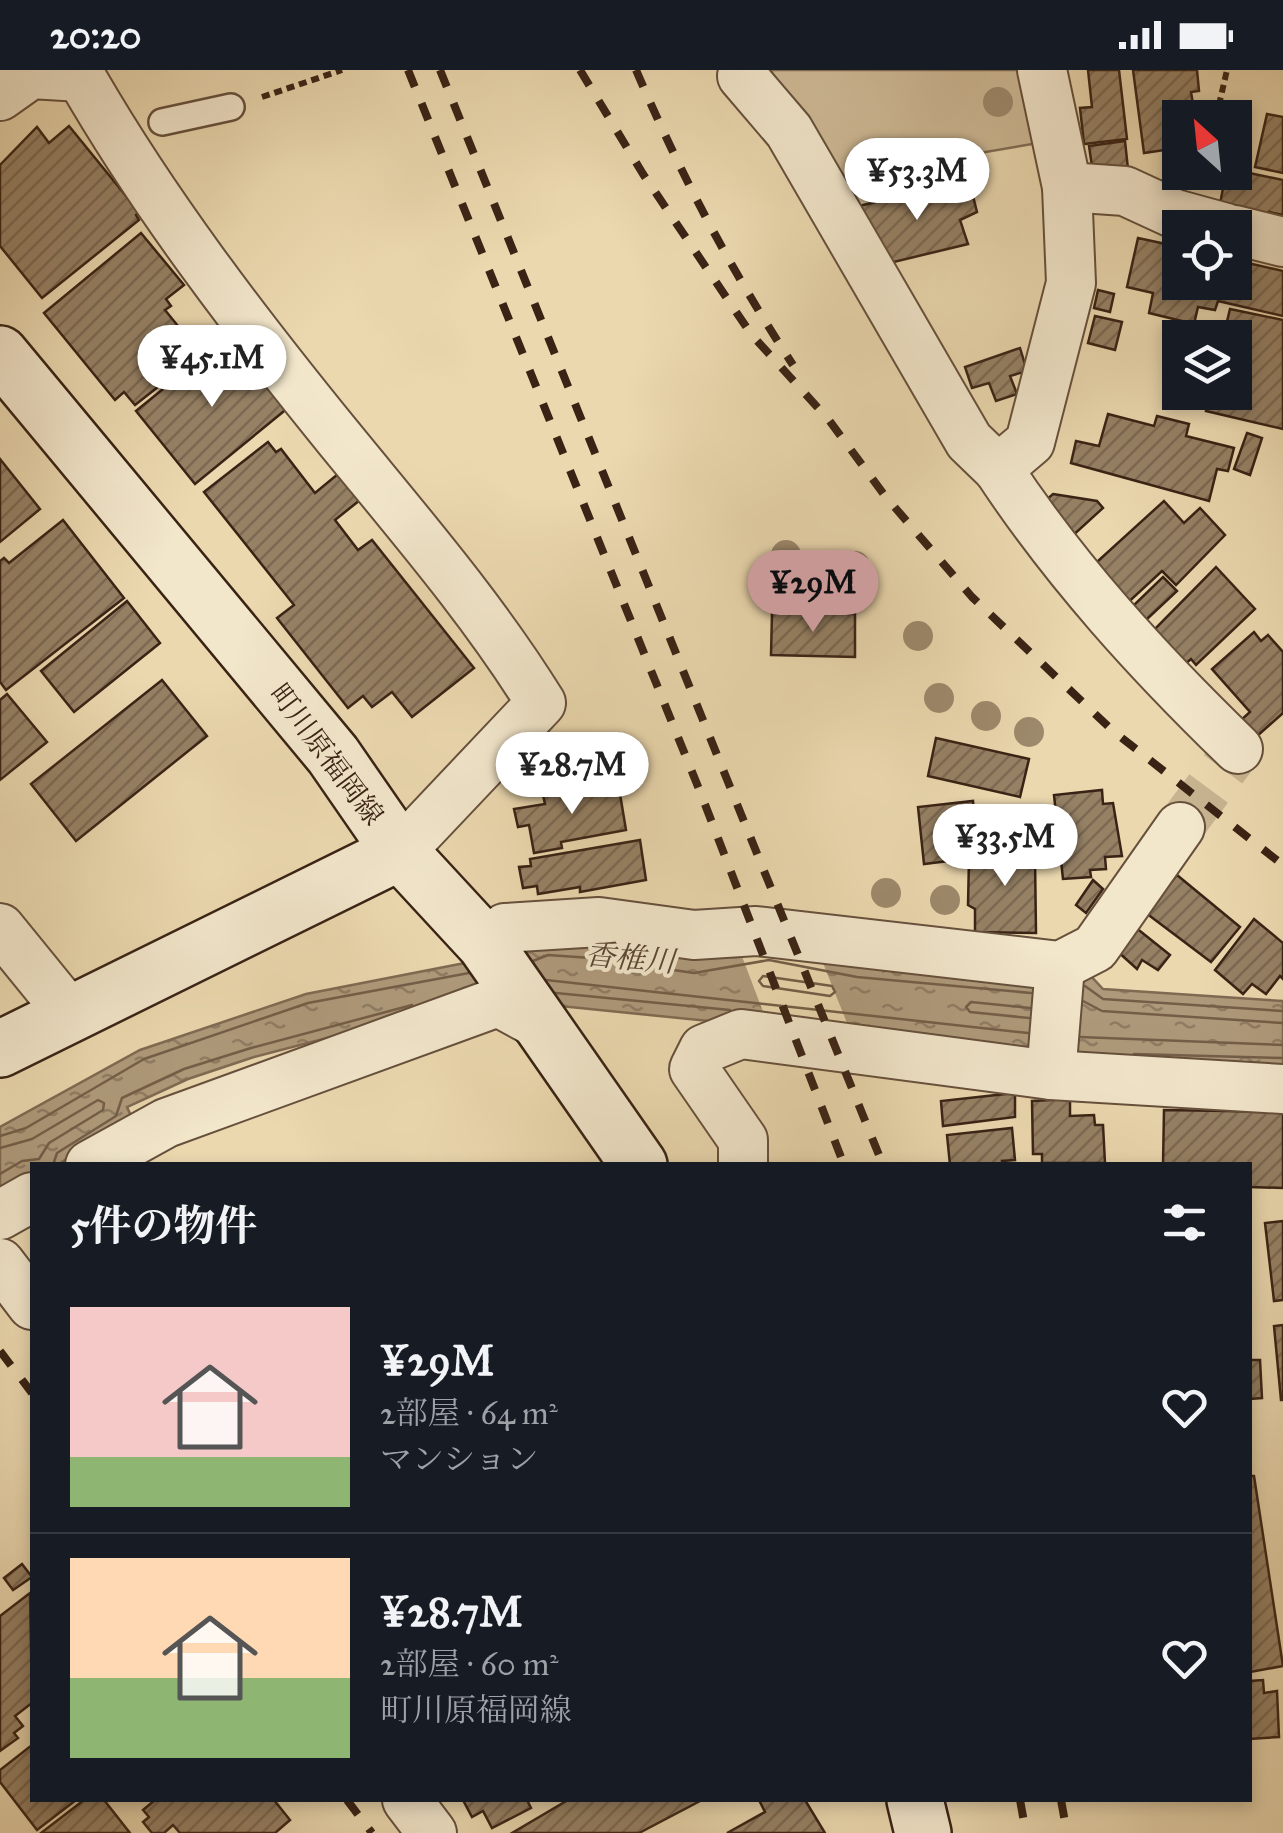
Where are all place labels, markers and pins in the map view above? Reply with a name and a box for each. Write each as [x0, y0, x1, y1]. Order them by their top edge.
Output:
pin: ¥53.3M [836, 138, 998, 223]
pin: ¥45.1M [131, 325, 293, 410]
pin: ¥29M [754, 550, 872, 635]
pin: ¥28.7M [491, 732, 653, 817]
pin: ¥33.5M [924, 804, 1086, 889]

